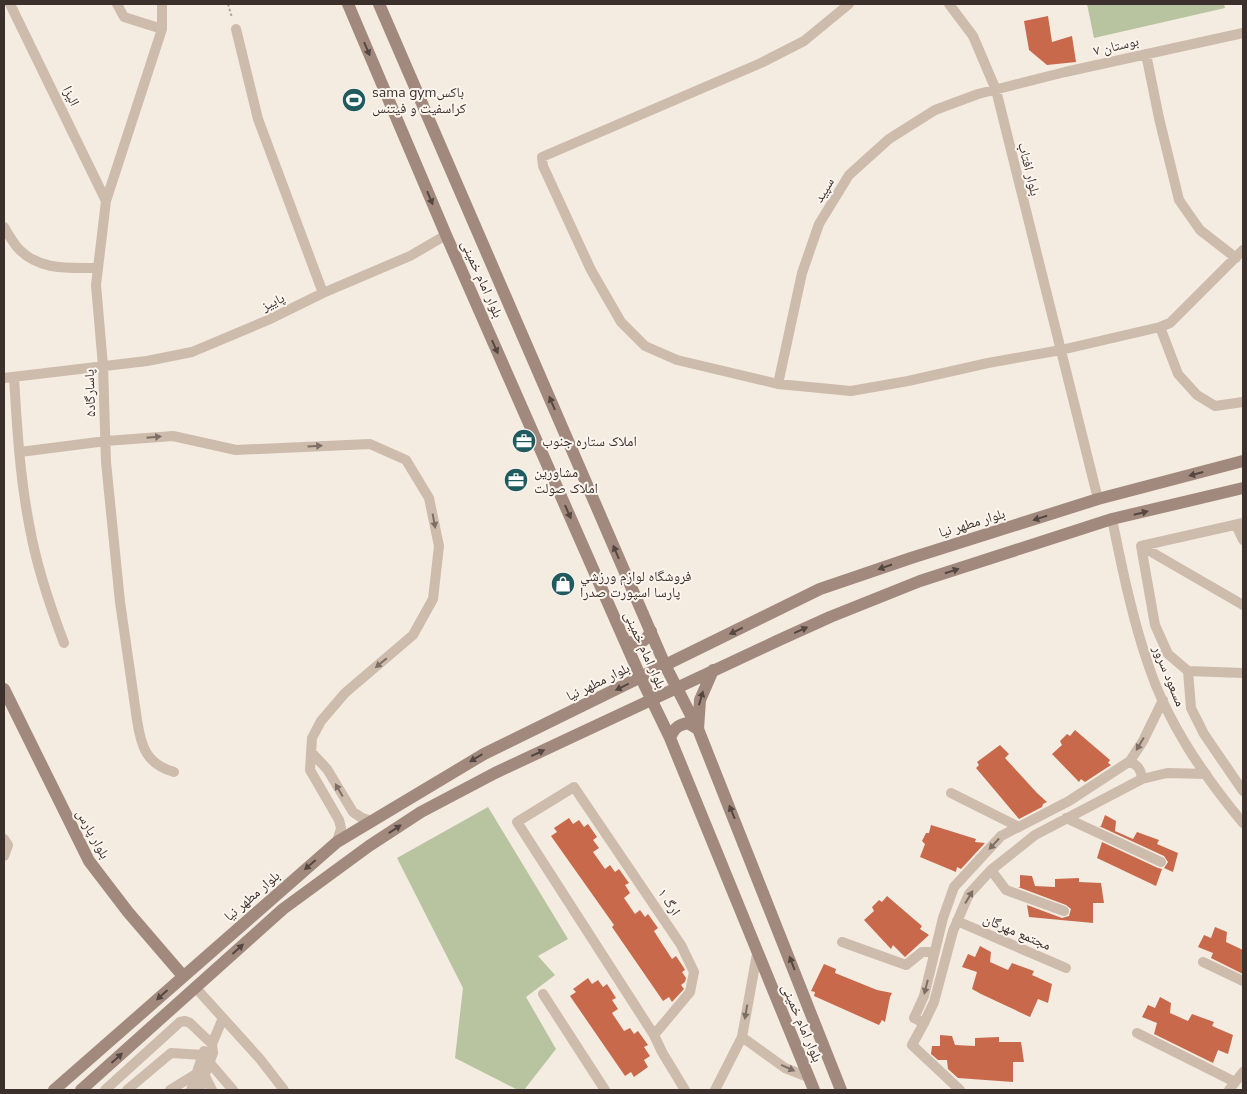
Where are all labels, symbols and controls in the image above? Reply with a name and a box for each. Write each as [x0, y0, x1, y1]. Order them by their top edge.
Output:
street label: بوستان ۷ [1091, 32, 1141, 60]
one-way arrow [364, 42, 372, 56]
street label: الیزا [58, 83, 84, 109]
place label: sama gymباکس کراسفیت و فیتنس [372, 83, 466, 118]
sports icon: sama gymباکس کراسفیت و فیتنس [341, 87, 367, 113]
street label: بلوار افتاب [1013, 140, 1045, 198]
street label: سپید [809, 174, 839, 206]
one-way arrow [427, 191, 435, 205]
street label: بلوار امام خمینی [456, 237, 508, 321]
street label: پاییز [257, 288, 288, 316]
one-way arrow [492, 340, 500, 354]
street label: پاسارگاد۵ [80, 369, 100, 417]
one-way arrow [547, 396, 555, 410]
office icon: املاک ستاره جنوب [511, 428, 537, 454]
place label: املاک ستاره جنوب [542, 432, 637, 451]
one-way arrow [147, 433, 163, 441]
one-way arrow [307, 442, 323, 450]
place label: مشاورین املاک صولت [534, 463, 598, 498]
office icon: مشاورین املاک صولت [503, 467, 529, 493]
one-way arrow [1189, 470, 1204, 478]
street label: بلوار مطهر نیا [937, 504, 1008, 542]
one-way arrow [564, 505, 572, 519]
one-way arrow [1133, 508, 1148, 516]
one-way arrow [430, 513, 438, 529]
one-way arrow [1032, 514, 1047, 522]
one-way arrow [612, 545, 620, 559]
one-way arrow [877, 563, 892, 571]
one-way arrow [945, 566, 960, 574]
place label: فروشگاه لوازم ورزشي پارسا اسپورت صدرا [580, 567, 692, 602]
shop icon: فروشگاه لوازم ورزشي پارسا اسپورت صدرا [550, 571, 576, 597]
street label: بلوار امام خمینی [619, 608, 671, 692]
one-way arrow [794, 626, 808, 634]
one-way arrow [729, 627, 743, 635]
street label: مسعود سرور [1148, 642, 1190, 709]
one-way arrow [374, 657, 387, 668]
street label: بلوار مطهر نیا [563, 658, 633, 706]
one-way arrow [615, 683, 629, 691]
one-way arrow [698, 691, 706, 706]
one-way arrow [1136, 737, 1145, 750]
one-way arrow [531, 749, 545, 757]
one-way arrow [469, 754, 482, 763]
one-way arrow [335, 783, 344, 796]
one-way arrow [728, 804, 736, 819]
street label: بلوار پارس [72, 806, 114, 862]
one-way arrow [388, 824, 401, 834]
one-way arrow [988, 838, 1000, 850]
one-way arrow [305, 859, 317, 871]
street label: بلوار مطهر نیا [220, 866, 284, 926]
street label: ارگ ۱ [653, 885, 685, 919]
one-way arrow [965, 890, 974, 903]
street label: مجتمع مهرگان [980, 909, 1054, 955]
one-way arrow [232, 943, 244, 955]
one-way arrow [788, 955, 796, 970]
one-way arrow [922, 979, 930, 994]
street label: بلوار امام خمینی [777, 981, 827, 1065]
one-way arrow [156, 989, 168, 1001]
one-way arrow [742, 1005, 750, 1020]
one-way arrow [111, 1052, 124, 1063]
one-way arrow [781, 1065, 795, 1073]

